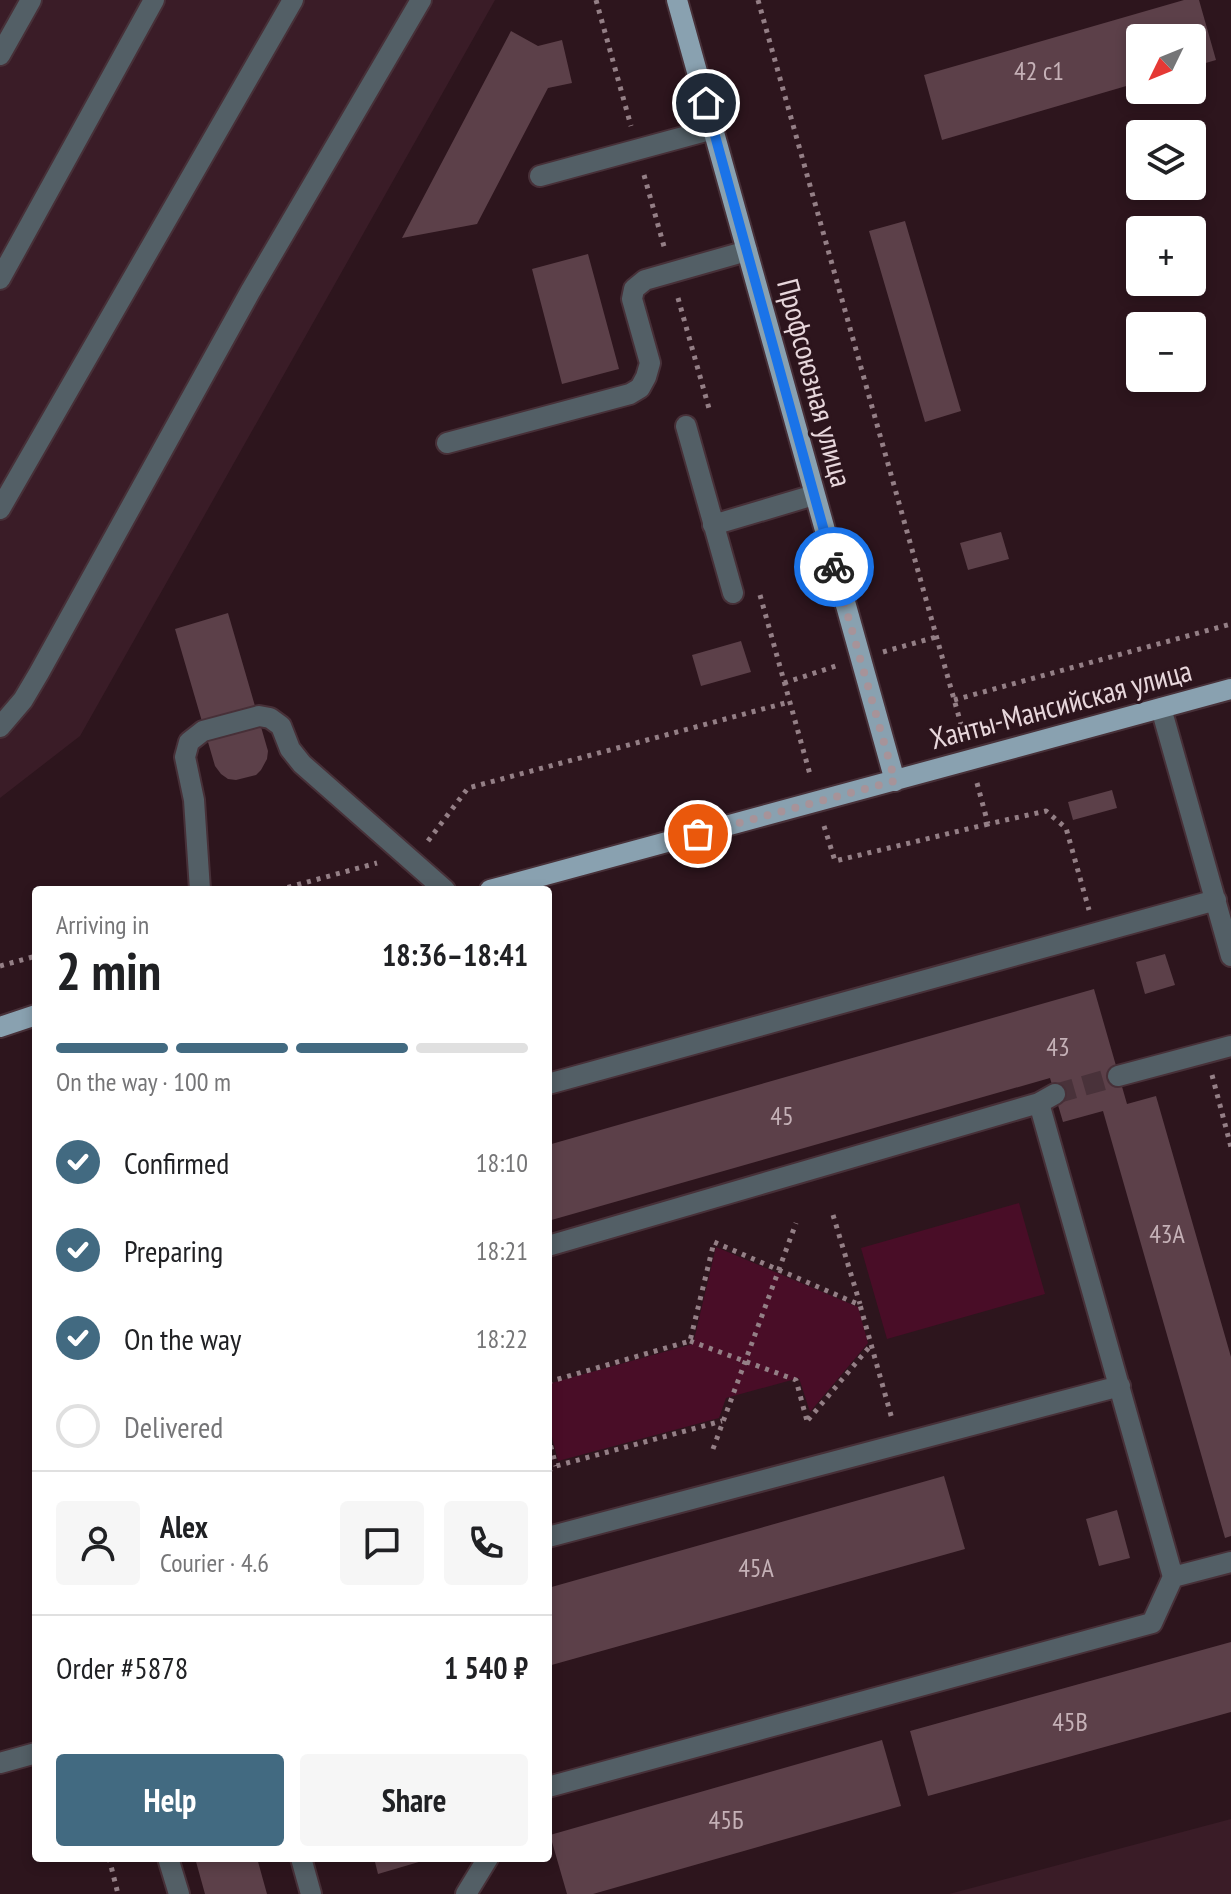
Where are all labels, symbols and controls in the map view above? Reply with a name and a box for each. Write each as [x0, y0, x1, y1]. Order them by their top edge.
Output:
north arrow [1126, 24, 1206, 104]
map controls [1126, 24, 1206, 392]
house number: 42 с1 [1014, 54, 1064, 87]
pin [672, 69, 740, 137]
icon: home [684, 81, 728, 125]
button: layers [1126, 120, 1206, 200]
button: + [1126, 216, 1206, 296]
street label: Профсоюзная улица [769, 274, 862, 491]
button: − [1126, 312, 1206, 392]
courier [794, 527, 874, 607]
icon: bike [812, 545, 856, 589]
street label: Ханты-Мансийская улица [926, 650, 1196, 757]
pin [664, 800, 732, 868]
icon: bag [676, 812, 720, 856]
text: Arriving in [56, 908, 149, 941]
text: 18:36–18:41 [382, 935, 528, 974]
text: 2 min [56, 937, 161, 1004]
house number: 43 [1046, 1030, 1070, 1063]
text: On the way · 100 m [56, 1065, 231, 1098]
house number: 45 [770, 1099, 794, 1132]
icon: check [56, 1140, 100, 1184]
text: Confirmed [124, 1143, 229, 1182]
text: 18:10 [476, 1146, 528, 1179]
house number: 43А [1149, 1217, 1186, 1250]
icon: check [56, 1228, 100, 1272]
text: Preparing [124, 1231, 223, 1270]
text: 18:21 [476, 1234, 528, 1267]
icon: check [56, 1316, 100, 1360]
text: On the way [124, 1319, 241, 1358]
text: 18:22 [476, 1322, 528, 1355]
text: Delivered [124, 1407, 223, 1446]
button: person [56, 1501, 140, 1585]
button: chat [340, 1501, 424, 1585]
button: phone [444, 1501, 528, 1585]
text: Alex [160, 1507, 208, 1546]
text: Courier · 4.6 [160, 1546, 269, 1579]
house number: 45А [738, 1551, 775, 1584]
text: Order #5878 [56, 1648, 188, 1687]
text: 1 540 ₽ [444, 1648, 528, 1687]
house number: 45В [1052, 1705, 1088, 1738]
button: Help [56, 1754, 284, 1846]
button: Share [300, 1754, 528, 1846]
house number: 45Б [709, 1803, 743, 1836]

